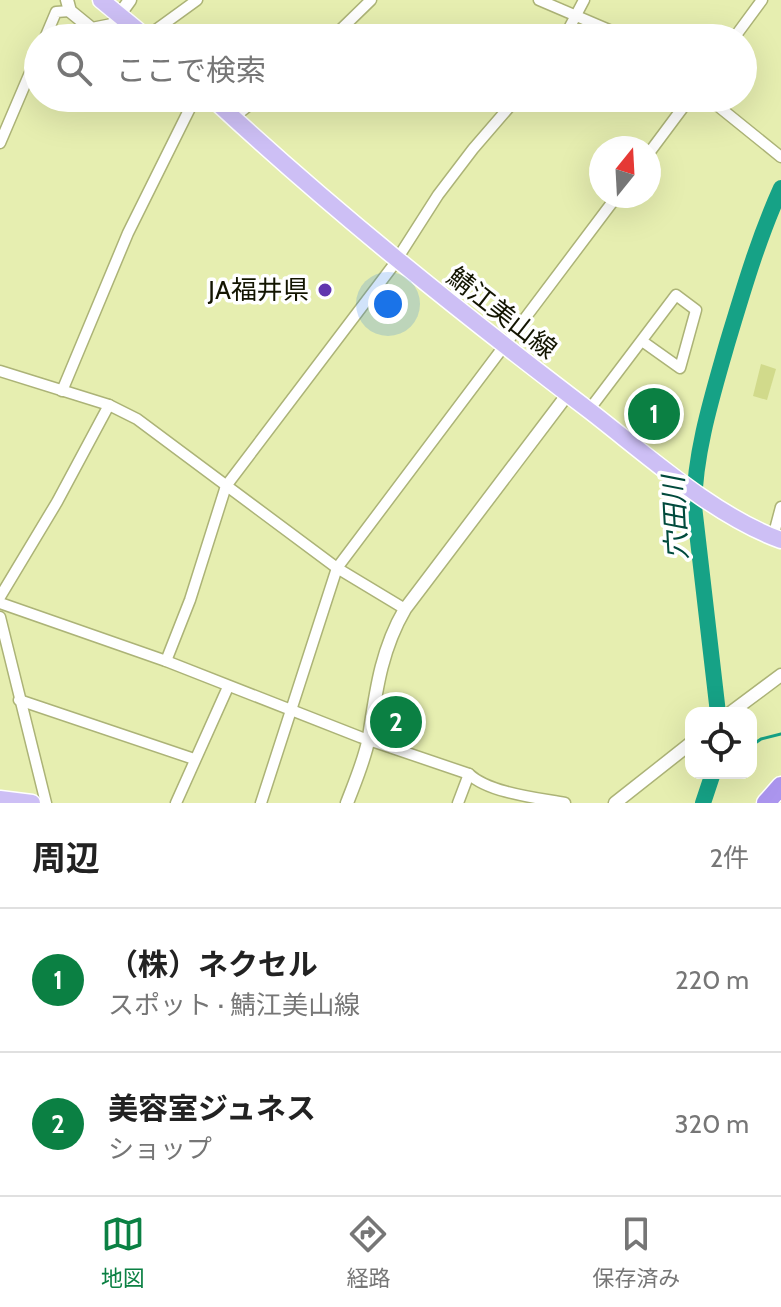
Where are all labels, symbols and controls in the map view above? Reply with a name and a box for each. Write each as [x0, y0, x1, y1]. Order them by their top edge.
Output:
search box [24, 24, 757, 112]
icon: search [52, 46, 96, 90]
text: ここで検索 [116, 52, 266, 89]
north arrow [589, 136, 661, 208]
street label: 鯖江美山線 [441, 260, 563, 366]
place label: JA福井県 [207, 274, 309, 306]
marker: JA福井県 [316, 281, 334, 299]
your location [368, 284, 408, 324]
pin: 1 [628, 384, 680, 444]
water label: 穴田川 [656, 472, 694, 561]
pin: 2 [370, 692, 422, 752]
map controls [685, 707, 757, 779]
button: locate [685, 707, 757, 779]
text: 周辺 [32, 837, 100, 879]
text: 2件 [709, 842, 749, 874]
text: （株）ネクセル [108, 946, 318, 983]
text: 1 [53, 964, 63, 996]
text: 220 m [675, 964, 749, 996]
text: スポット · 鯖江美山線 [108, 989, 360, 1021]
text: 美容室ジュネス [108, 1090, 316, 1127]
text: 2 [51, 1108, 65, 1140]
text: 320 m [675, 1108, 749, 1140]
text: ショップ [108, 1133, 212, 1165]
tab: 地図 [101, 1212, 145, 1292]
tab: 経路 [346, 1212, 390, 1292]
tab: 保存済み [592, 1212, 680, 1292]

